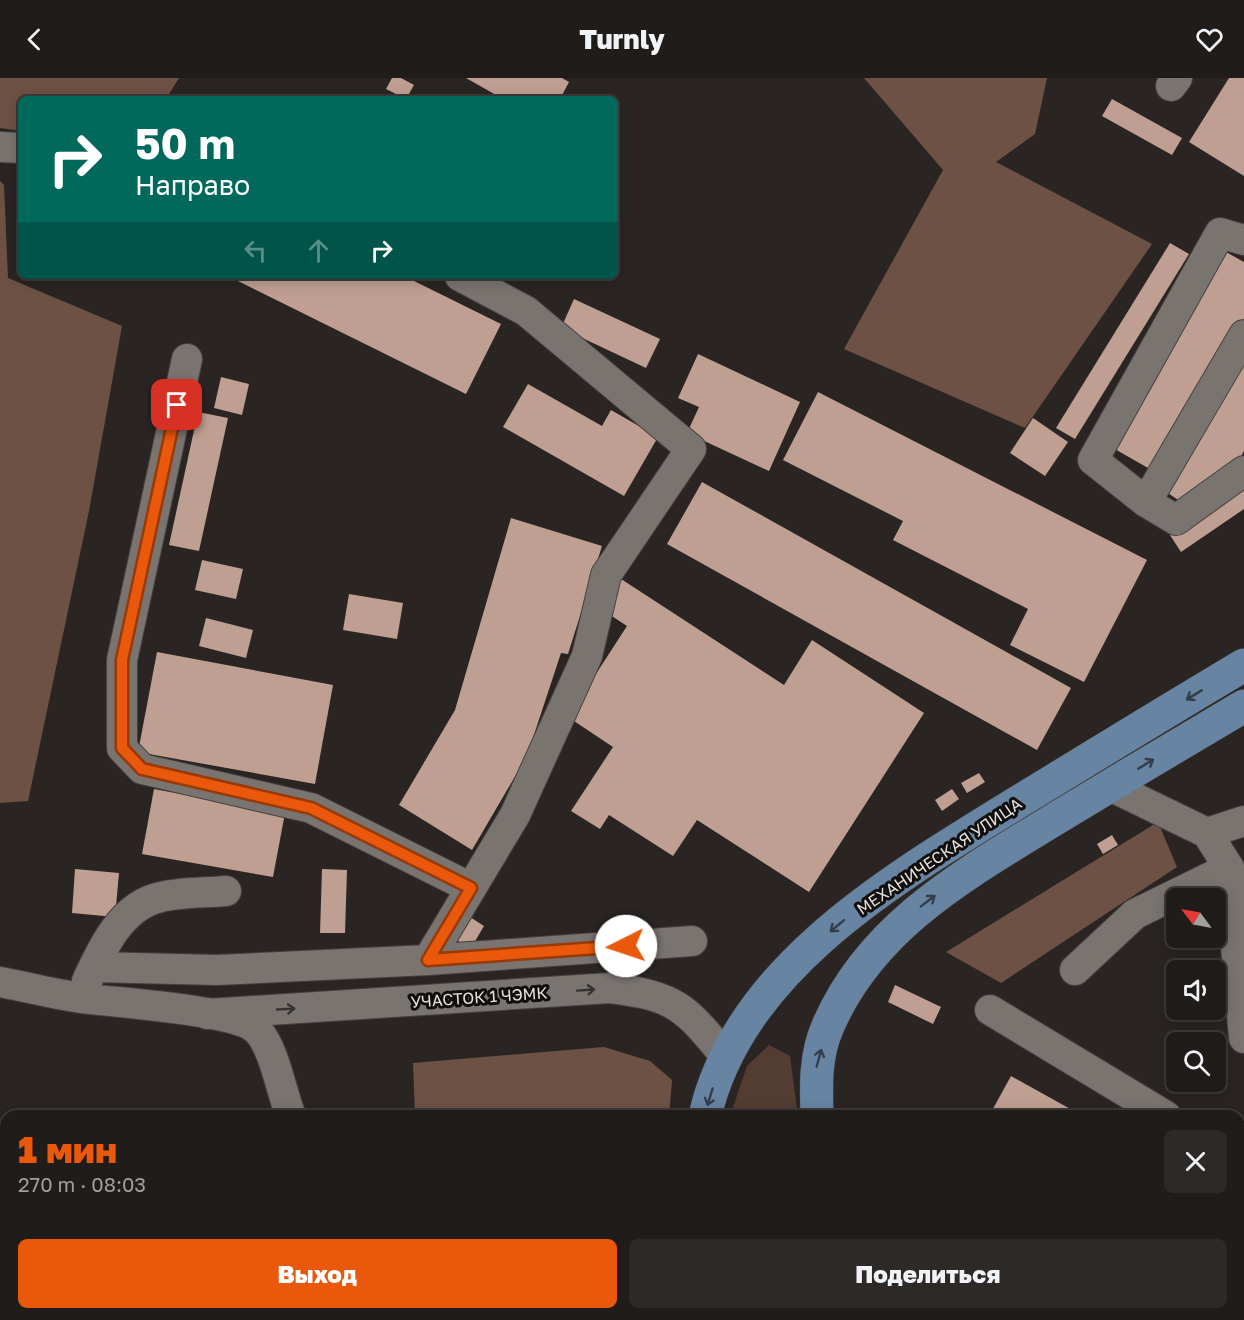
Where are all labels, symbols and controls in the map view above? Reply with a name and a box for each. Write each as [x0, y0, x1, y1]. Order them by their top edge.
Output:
icon: back [18, 23, 51, 56]
text: Turnly [579, 23, 665, 55]
icon: heart [1193, 23, 1226, 56]
text: 50 m [135, 118, 235, 168]
icon: right [36, 120, 114, 198]
text: Направо [135, 169, 250, 201]
icon: left [239, 234, 272, 267]
icon: ahead [302, 234, 335, 267]
icon: right [365, 234, 398, 267]
pin [151, 379, 202, 430]
icon: arrive [160, 388, 193, 421]
one-way arrow [1186, 689, 1203, 701]
one-way arrow [1138, 757, 1155, 769]
street label: МЕХАНИЧЕСКАЯ УЛИЦА [853, 793, 1026, 919]
north arrow [1166, 888, 1226, 948]
map controls [1166, 888, 1226, 1092]
one-way arrow [919, 894, 935, 907]
position arrow [594, 914, 658, 978]
one-way arrow [829, 919, 845, 932]
button: sound [1166, 960, 1226, 1020]
street label: УЧАСТОК 1 ЧЭМК [410, 982, 548, 1012]
one-way arrow [575, 984, 595, 995]
one-way arrow [276, 1004, 296, 1015]
button: search [1166, 1032, 1226, 1092]
one-way arrow [814, 1049, 825, 1068]
one-way arrow [704, 1087, 715, 1106]
text: 1 мин [18, 1128, 117, 1171]
button: close [1164, 1130, 1227, 1193]
text: 270 m · 08:03 [18, 1172, 146, 1196]
button: Выход [18, 1239, 617, 1308]
button: Поделиться [629, 1239, 1227, 1308]

